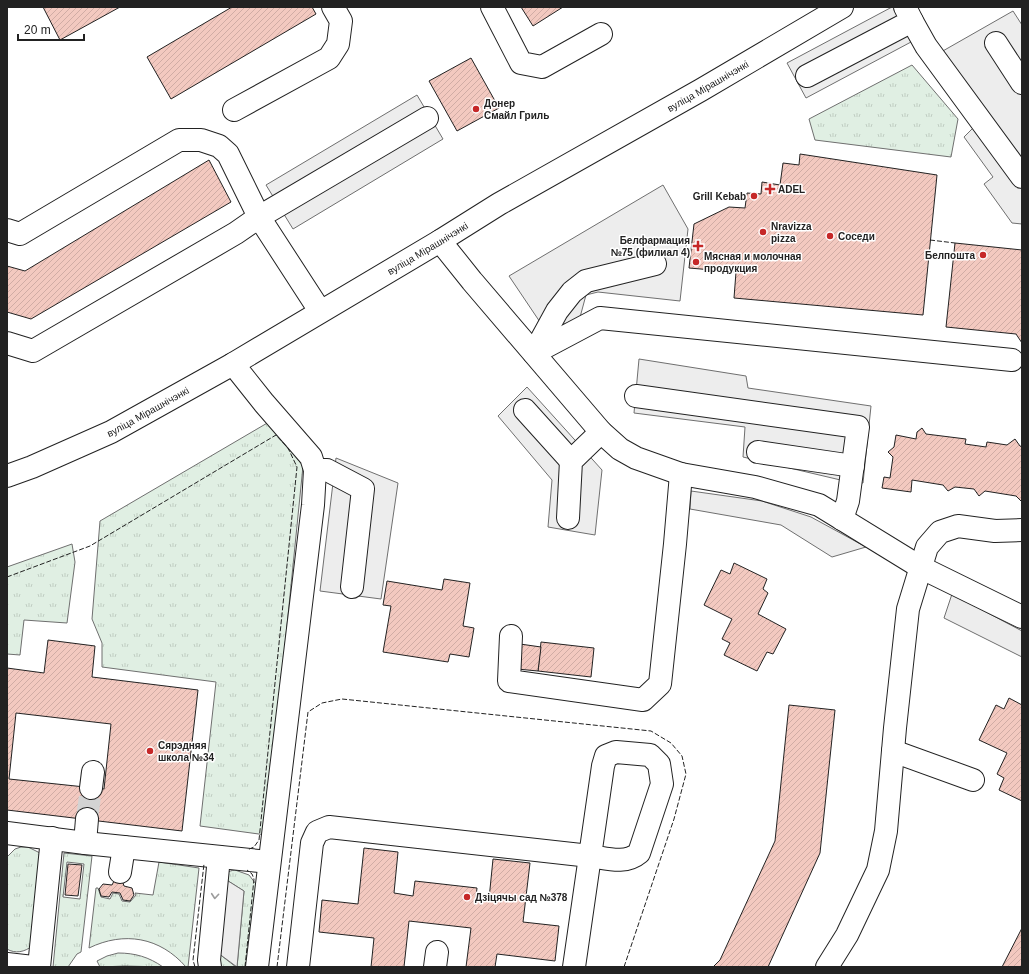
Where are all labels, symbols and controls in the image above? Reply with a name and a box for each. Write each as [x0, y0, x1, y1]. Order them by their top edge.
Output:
scale bar [18, 16, 84, 42]
text: 20 m [24, 23, 51, 37]
street label: вуліца Мірашнічэнкі [665, 58, 750, 113]
place label: Донер Смайл Гриль [484, 98, 549, 121]
marker: Донер Смайл Гриль [471, 104, 481, 114]
marker: ADEL [765, 184, 775, 194]
place label: ADEL [778, 184, 805, 195]
place label: Grill Kebab [693, 191, 746, 202]
marker: Grill Kebab [749, 191, 759, 201]
street label: вуліца Мірашнічэнкі [385, 220, 470, 277]
place label: Nravizza pizza [771, 221, 812, 244]
marker: Nravizza pizza [758, 227, 768, 237]
marker: Соседи [825, 231, 835, 241]
place label: Соседи [838, 231, 875, 242]
place label: Белфармация №75 (филиал 4) [611, 235, 690, 258]
marker: Белфармация №75 (филиал 4) [693, 241, 703, 251]
place label: Белпошта [925, 250, 975, 261]
marker: Белпошта [978, 250, 988, 260]
place label: Мясная и молочная продукция [704, 251, 801, 274]
marker: Мясная и молочная продукция [691, 257, 701, 267]
street label: вуліца Мірашнічэнкі [105, 384, 191, 439]
place label: Сярэдняя школа №34 [158, 740, 214, 763]
marker: Сярэдняя школа №34 [145, 746, 155, 756]
marker: Дзіцячы сад №378 [462, 892, 472, 902]
place label: Дзіцячы сад №378 [475, 892, 568, 903]
one-way arrow [211, 893, 220, 899]

